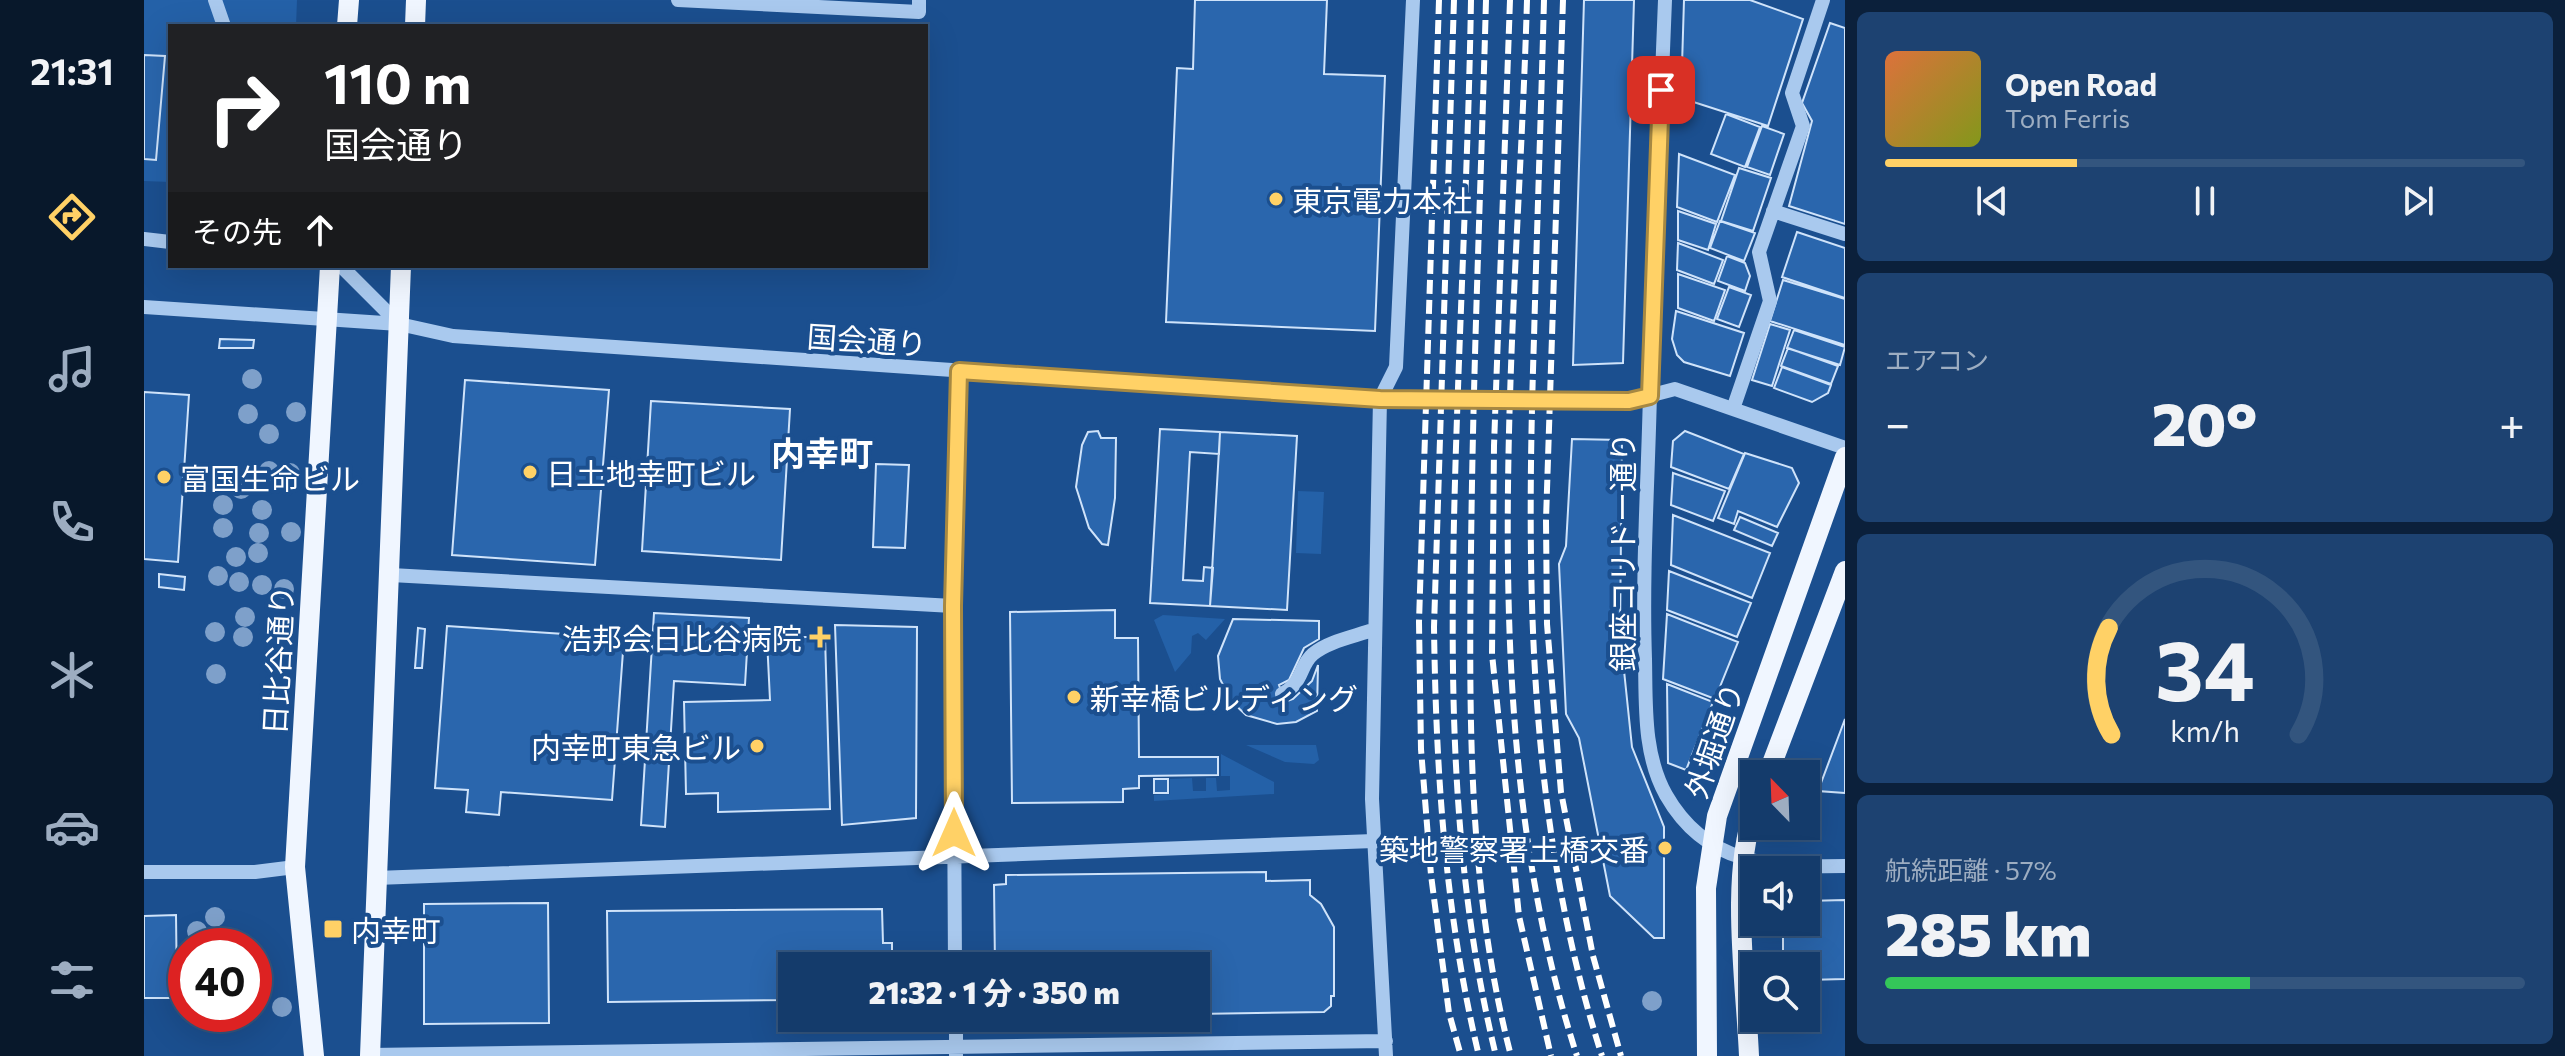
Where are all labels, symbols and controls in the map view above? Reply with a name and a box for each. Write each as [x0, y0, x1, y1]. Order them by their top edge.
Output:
text: 110 m [324, 47, 471, 116]
text: 21:31 [30, 48, 114, 92]
icon: right [192, 56, 296, 160]
pin [1627, 56, 1695, 124]
text: Open Road [2005, 65, 2157, 102]
icon: arrive [1639, 68, 1683, 112]
text: Tom Ferris [2005, 102, 2130, 133]
text: 国会通り [324, 121, 468, 165]
icon: previous [1970, 179, 2014, 223]
icon: pause [2183, 179, 2227, 223]
icon: next [2396, 179, 2440, 223]
place label: 東京電力本社 [1292, 181, 1472, 218]
icon: directions [44, 189, 100, 245]
marker: 東京電力本社 [1267, 190, 1285, 208]
icon: ahead [298, 208, 342, 252]
text: その先 [192, 212, 282, 249]
street label: 国会通り [806, 316, 928, 362]
icon: music [44, 341, 100, 397]
text: エアコン [1885, 344, 1989, 375]
text: 20° [2152, 385, 2257, 458]
text: − [1885, 395, 1910, 449]
text: + [2499, 395, 2525, 449]
district label: 内幸町 [771, 431, 873, 473]
street label: 銀座コリドー通り [1603, 432, 1640, 672]
place label: 日土地幸町ビル [546, 454, 756, 491]
place label: 富国生命ビル [180, 459, 360, 496]
marker: 日土地幸町ビル [521, 463, 539, 481]
marker: 富国生命ビル [155, 468, 173, 486]
icon: phone [44, 494, 100, 550]
street label: 日比谷通り [255, 584, 299, 736]
text: 34 [2155, 615, 2255, 717]
place label: 浩邦会日比谷病院 [562, 619, 802, 656]
marker: 浩邦会日比谷病院 [809, 626, 831, 648]
icon: climate [44, 647, 100, 703]
street label: 外堀通り [1676, 677, 1750, 803]
place label: 新幸橋ビルディング [1090, 679, 1358, 716]
marker: 新幸橋ビルディング [1065, 688, 1083, 706]
text: km/h [2170, 713, 2240, 748]
place label: 内幸町東急ビル [531, 728, 741, 765]
marker: 内幸町東急ビル [748, 737, 766, 755]
north arrow [1740, 760, 1820, 840]
map controls [1740, 760, 1820, 1032]
position arrow [912, 791, 996, 875]
icon: car [44, 799, 100, 855]
place label: 築地警察署土橋交番 [1379, 830, 1649, 867]
marker: 築地警察署土橋交番 [1656, 839, 1674, 857]
text: 航続距離 · 57% [1885, 854, 2057, 885]
button: sound [1740, 856, 1820, 936]
text: 285 km [1885, 895, 2091, 968]
place label: 内幸町 [351, 911, 441, 948]
marker: 内幸町 [322, 918, 344, 940]
speed limit sign: 40 [168, 928, 272, 1032]
icon: filters [44, 952, 100, 1008]
button: search [1740, 952, 1820, 1032]
text: 21:32 · 1 分 · 350 m [868, 973, 1120, 1010]

